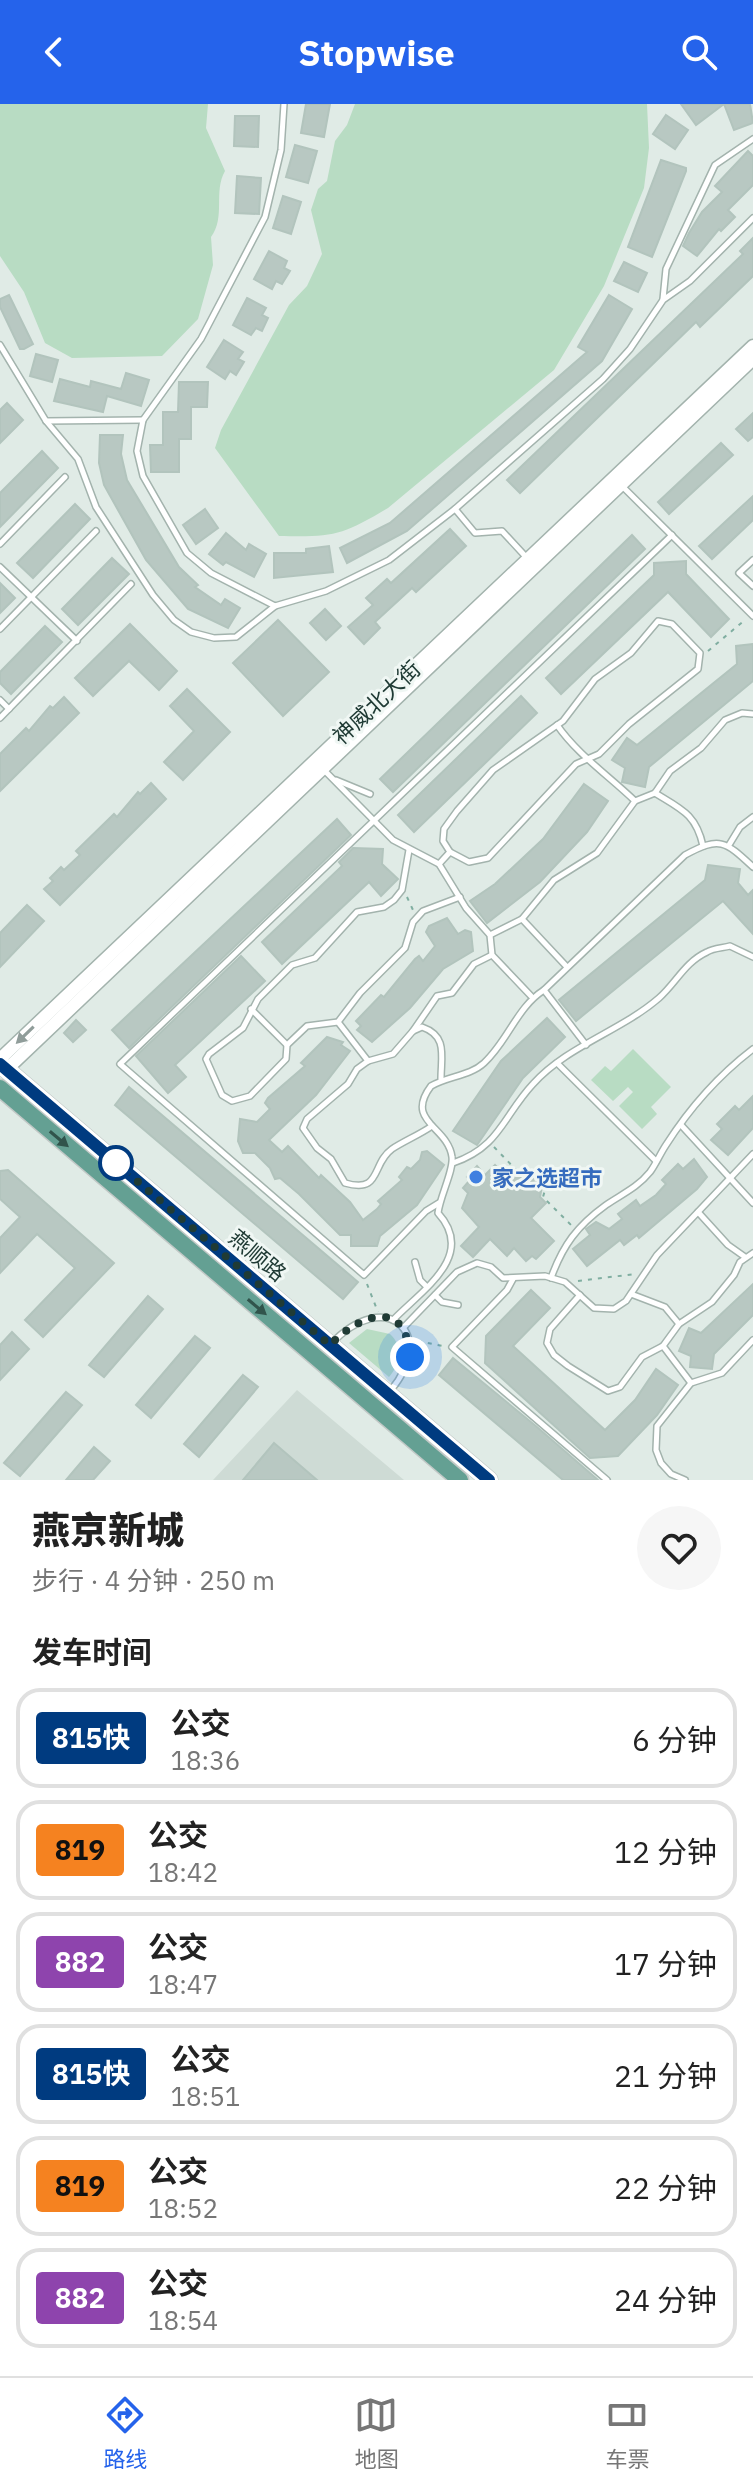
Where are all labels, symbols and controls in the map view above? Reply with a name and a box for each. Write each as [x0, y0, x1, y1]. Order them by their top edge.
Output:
text: Stopwise [298, 29, 455, 76]
icon: back [32, 30, 76, 74]
icon: search [677, 30, 721, 74]
street label: 神威北大街 [326, 654, 426, 750]
one-way arrow [16, 1025, 35, 1043]
one-way arrow [50, 1129, 69, 1147]
unlabelled marker [99, 1146, 133, 1180]
place label: 家之选超市 [492, 1163, 602, 1192]
marker: 家之选超市 [467, 1168, 485, 1186]
street label: 燕顺路 [223, 1223, 293, 1287]
one-way arrow [247, 1298, 267, 1315]
your location [390, 1337, 430, 1377]
text: 燕京新城 [32, 1505, 184, 1554]
button: heart [637, 1506, 721, 1590]
text: 步行 · 4 分钟 · 250 m [32, 1563, 275, 1597]
text: 发车时间 [32, 1632, 152, 1671]
text: 公交 [170, 1703, 230, 1742]
text: 815快 [52, 1719, 130, 1756]
text: 6 分钟 [632, 1720, 717, 1759]
text: 18:36 [170, 1743, 240, 1777]
text: 公交 [148, 1815, 208, 1854]
text: 819 [55, 1831, 105, 1868]
text: 12 分钟 [614, 1832, 717, 1871]
text: 18:42 [148, 1855, 218, 1889]
text: 公交 [148, 1927, 208, 1966]
text: 882 [55, 1943, 105, 1980]
text: 17 分钟 [614, 1944, 717, 1983]
text: 18:47 [148, 1967, 218, 2001]
text: 公交 [170, 2039, 230, 2078]
text: 815快 [52, 2055, 130, 2092]
text: 21 分钟 [614, 2056, 717, 2095]
text: 18:51 [170, 2079, 240, 2113]
text: 公交 [148, 2151, 208, 2190]
text: 819 [55, 2167, 105, 2204]
text: 22 分钟 [614, 2168, 717, 2207]
text: 18:52 [148, 2191, 218, 2225]
text: 公交 [148, 2263, 208, 2302]
text: 882 [55, 2279, 105, 2316]
text: 24 分钟 [614, 2280, 717, 2319]
text: 18:54 [148, 2303, 218, 2337]
tab: 路线 [103, 2393, 148, 2473]
tab: 地图 [354, 2393, 399, 2473]
tab: 车票 [605, 2393, 650, 2473]

